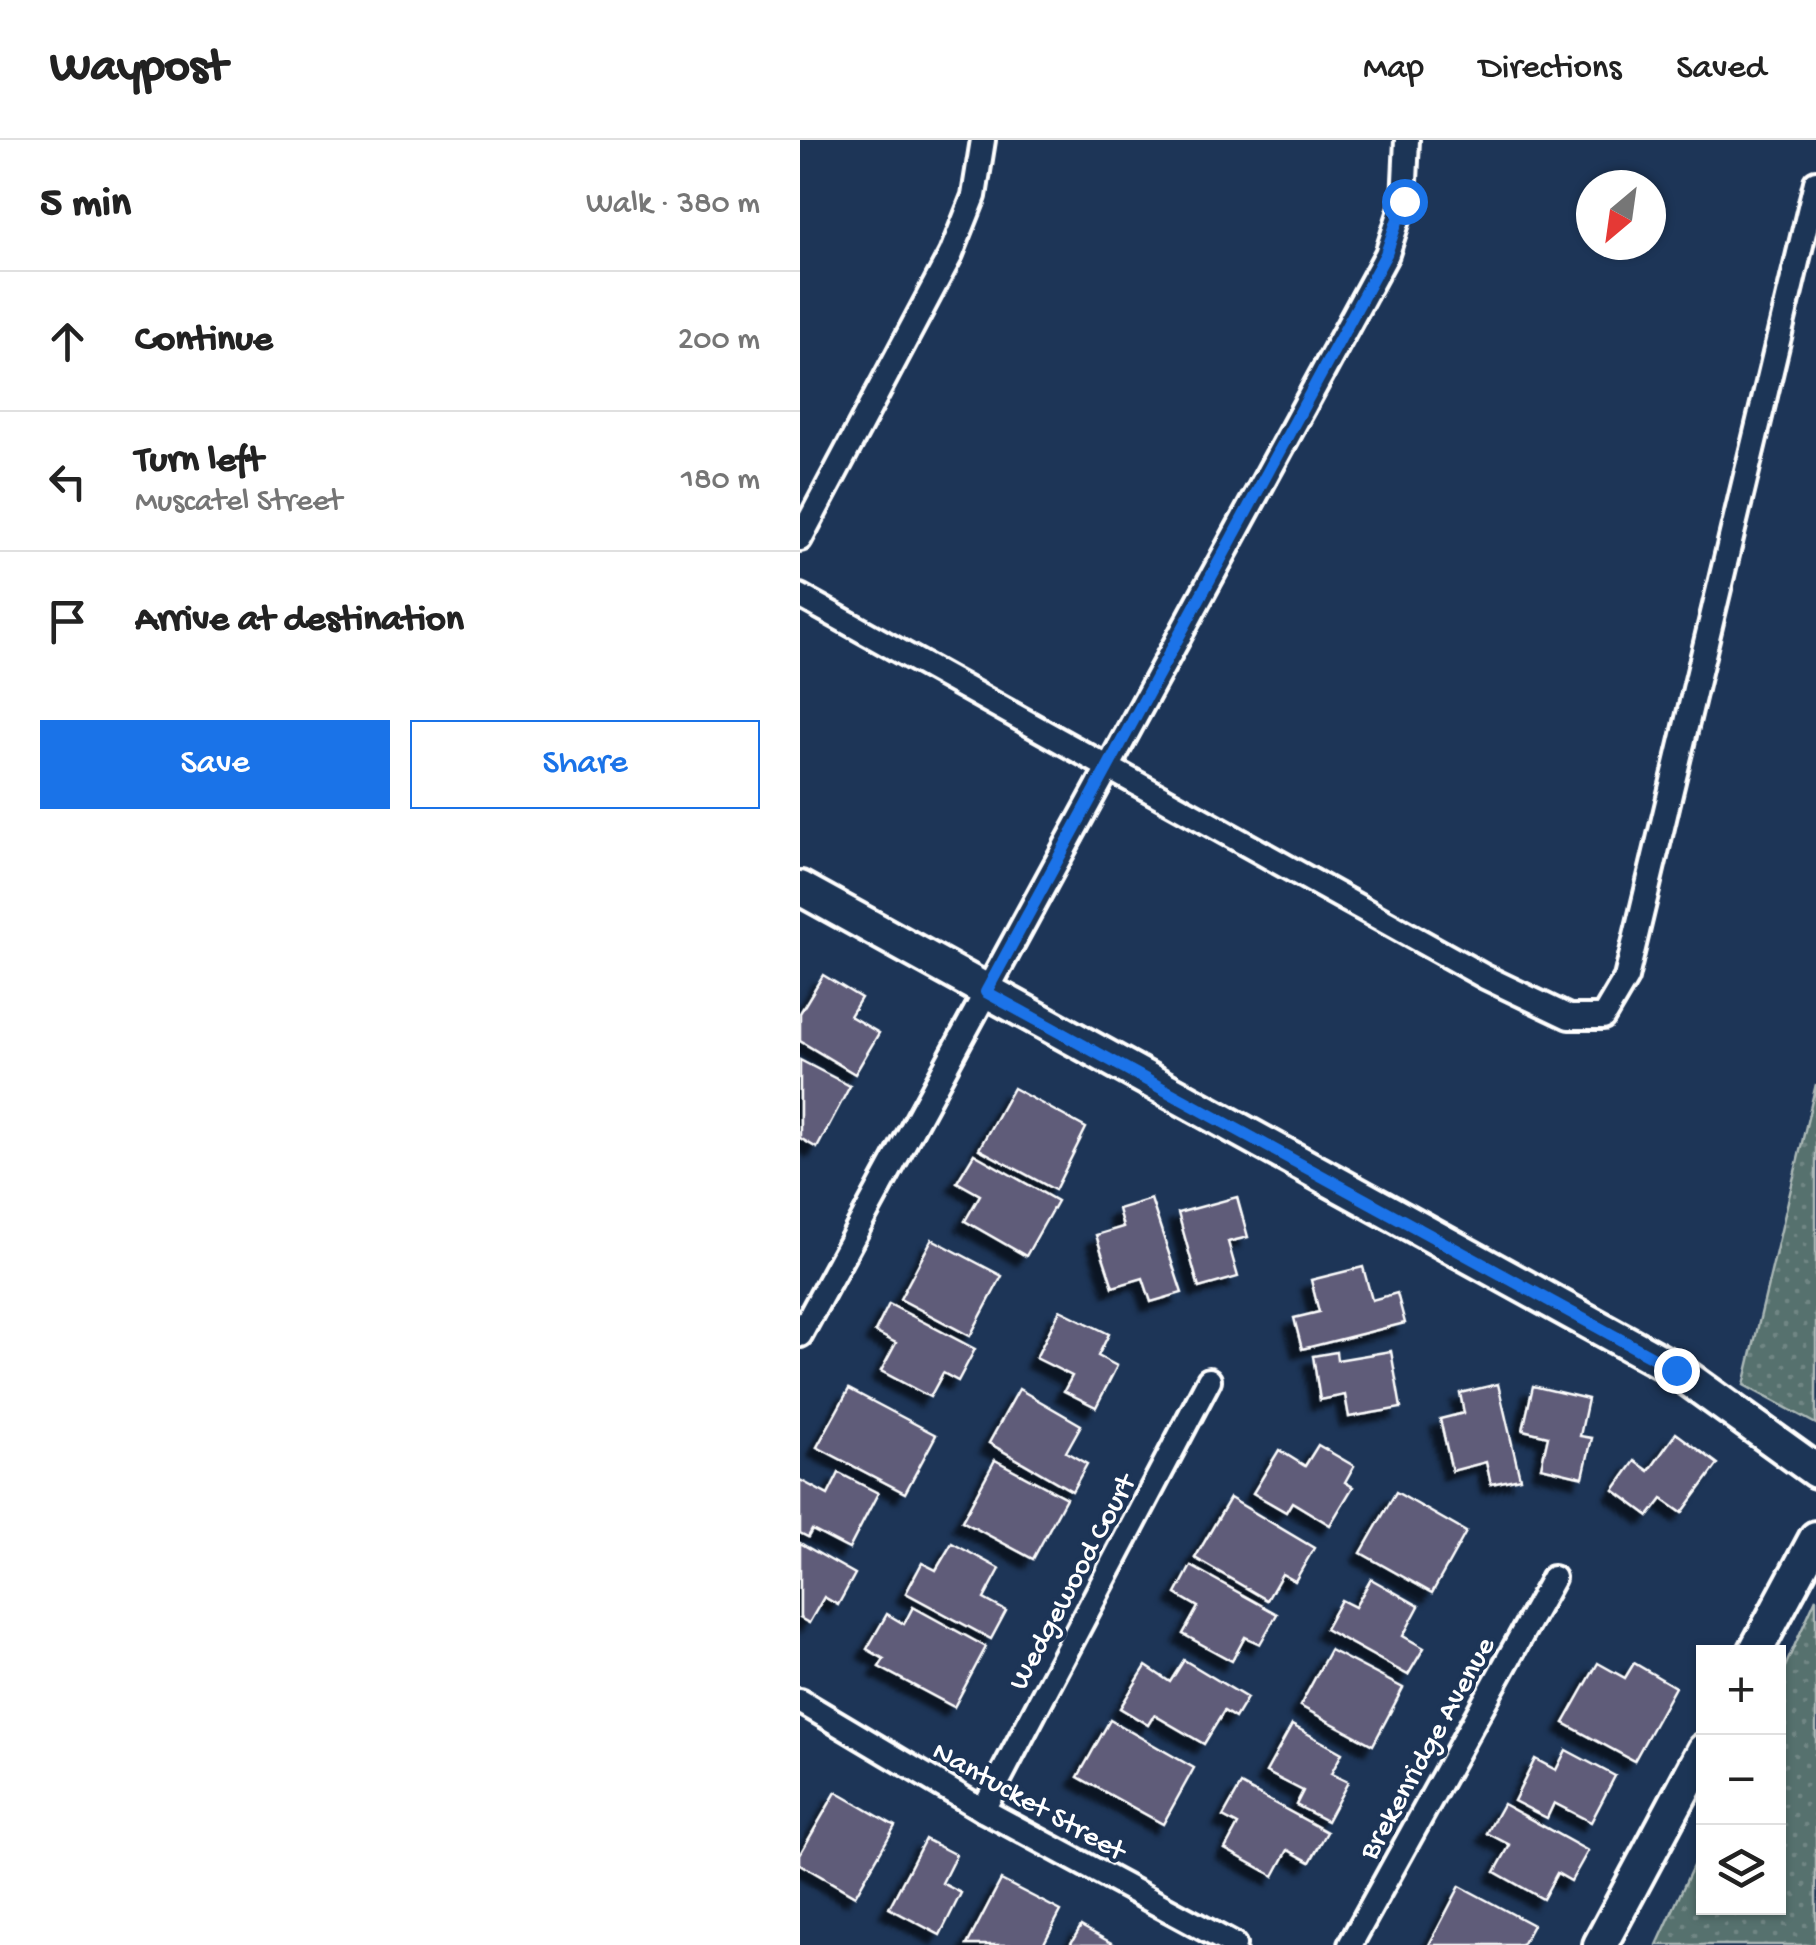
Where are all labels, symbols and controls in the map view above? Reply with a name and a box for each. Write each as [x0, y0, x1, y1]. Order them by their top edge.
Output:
text: Waypost [50, 41, 227, 98]
text: Map [1363, 49, 1424, 90]
text: Directions [1479, 49, 1621, 90]
text: Saved [1676, 49, 1766, 90]
north arrow [1576, 170, 1666, 260]
route start [1382, 179, 1428, 225]
text: 5 min [40, 181, 131, 230]
text: Walk · 380 m [586, 186, 760, 224]
icon: ahead [40, 314, 95, 369]
text: Continue [135, 319, 273, 363]
text: 200 m [678, 322, 760, 360]
text: Turn left [135, 440, 263, 484]
icon: left [40, 454, 95, 509]
text: 180 m [681, 462, 760, 500]
text: Muscatel Street [135, 484, 342, 522]
icon: arrive [40, 594, 95, 649]
text: Arrive at destination [135, 599, 464, 643]
button: Save [40, 720, 390, 809]
button: Share [410, 720, 760, 809]
route end [1654, 1348, 1700, 1394]
street label: Wedgewood Court [1002, 1467, 1147, 1697]
street label: Brekenridge Avenue [1353, 1631, 1505, 1867]
map controls [1696, 1645, 1786, 1915]
button: + [1696, 1645, 1786, 1735]
street label: Nantucket Street [925, 1735, 1133, 1872]
button: − [1696, 1735, 1786, 1825]
button: layers [1696, 1825, 1786, 1915]

